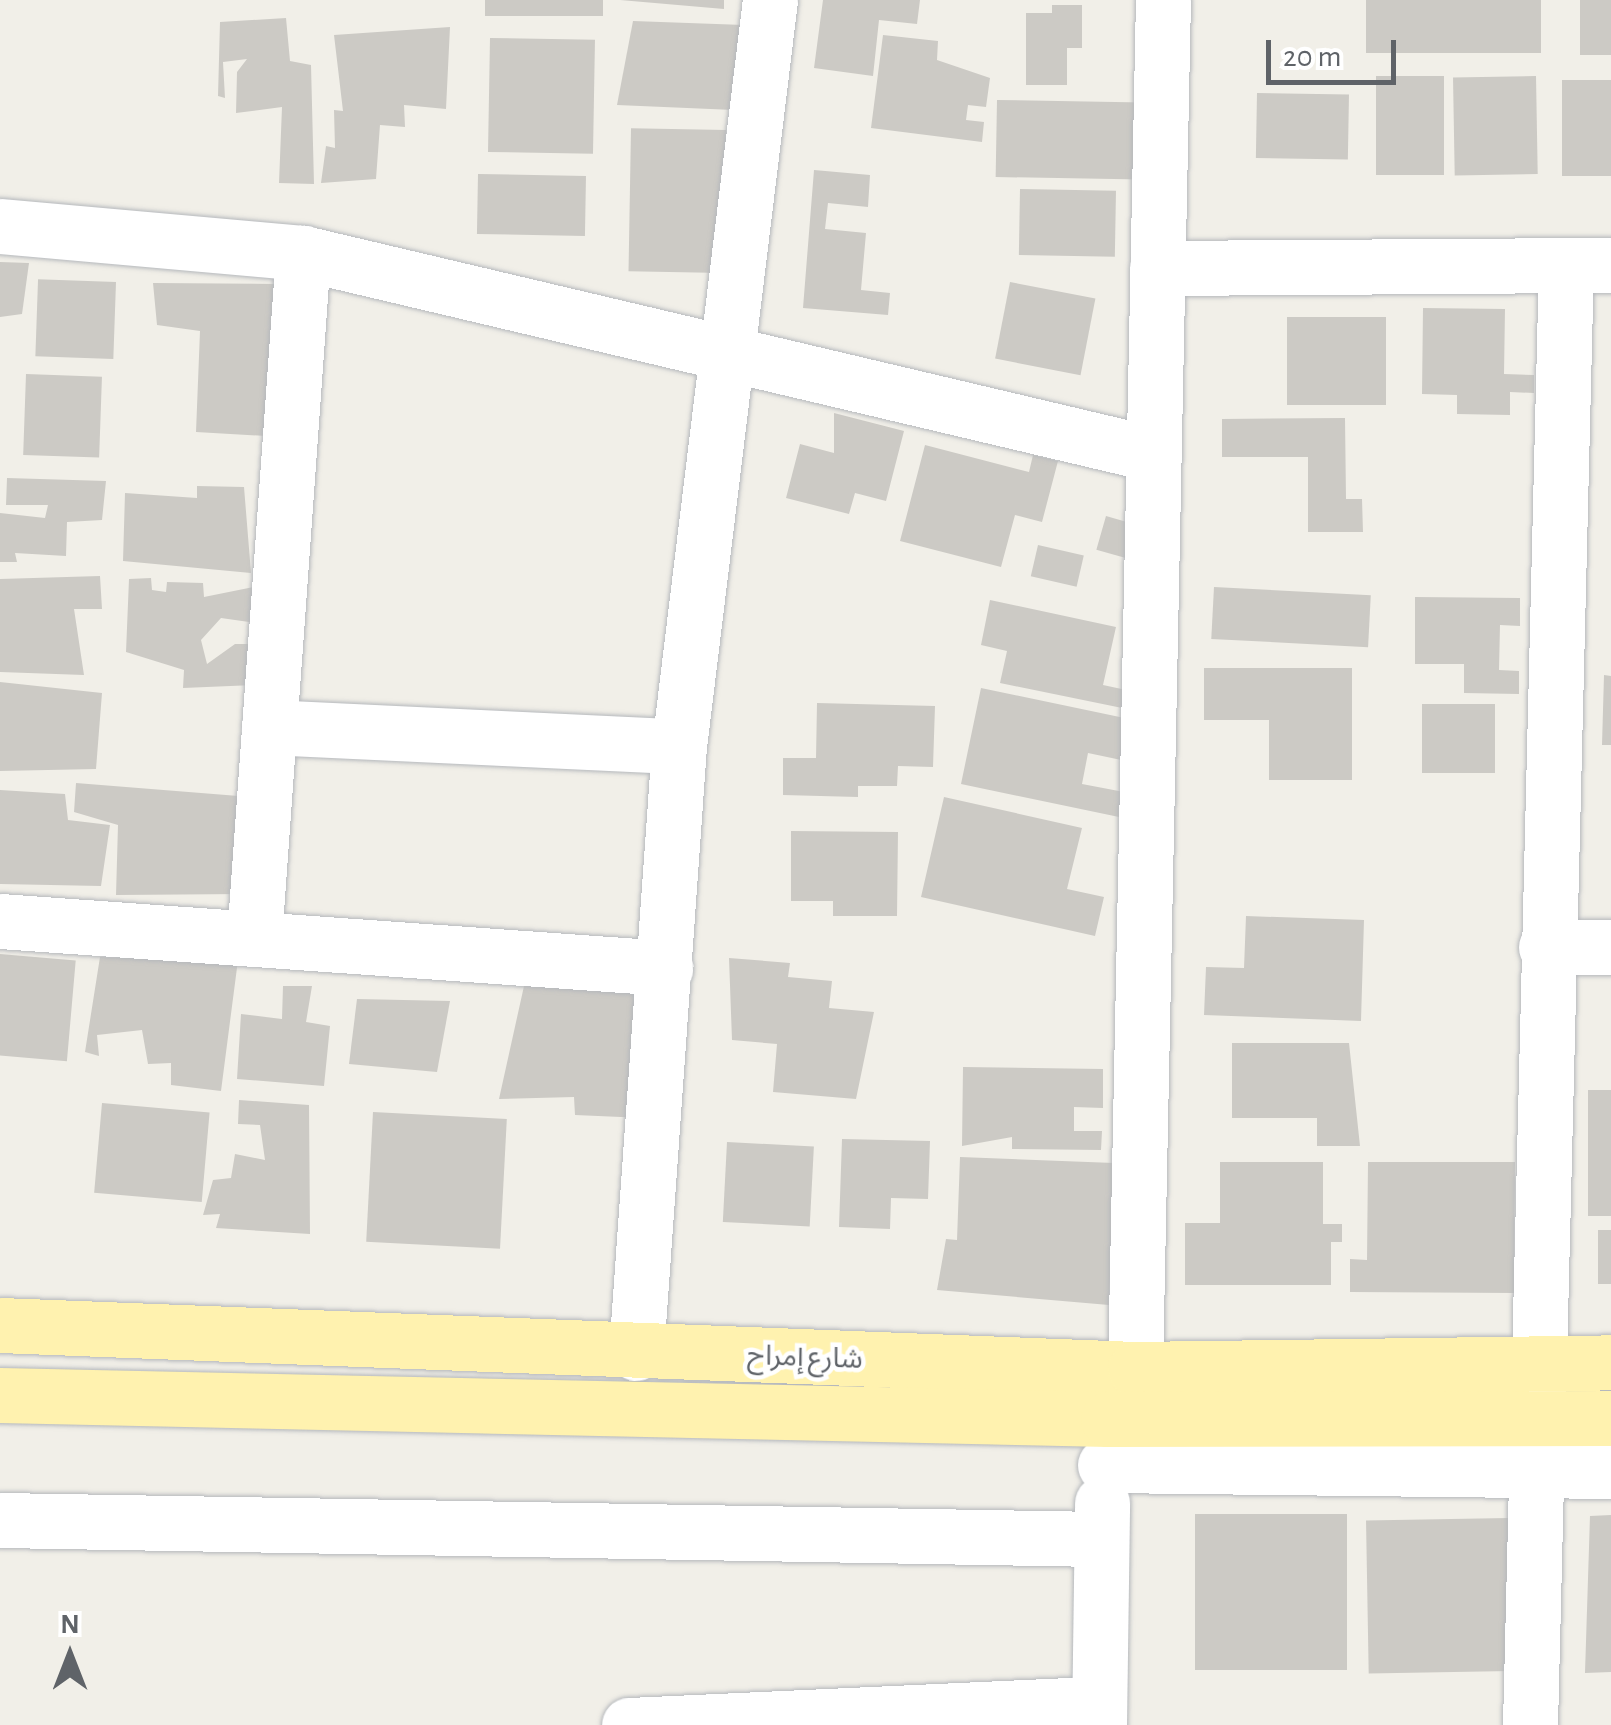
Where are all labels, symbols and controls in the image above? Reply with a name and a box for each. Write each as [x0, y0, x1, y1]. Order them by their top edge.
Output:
scale bar [1271, 20, 1401, 82]
text: 20 m [1283, 42, 1341, 72]
street label: شارع إمراح [747, 1339, 863, 1377]
north arrow [20, 1605, 120, 1705]
text: N [60, 1611, 80, 1639]

